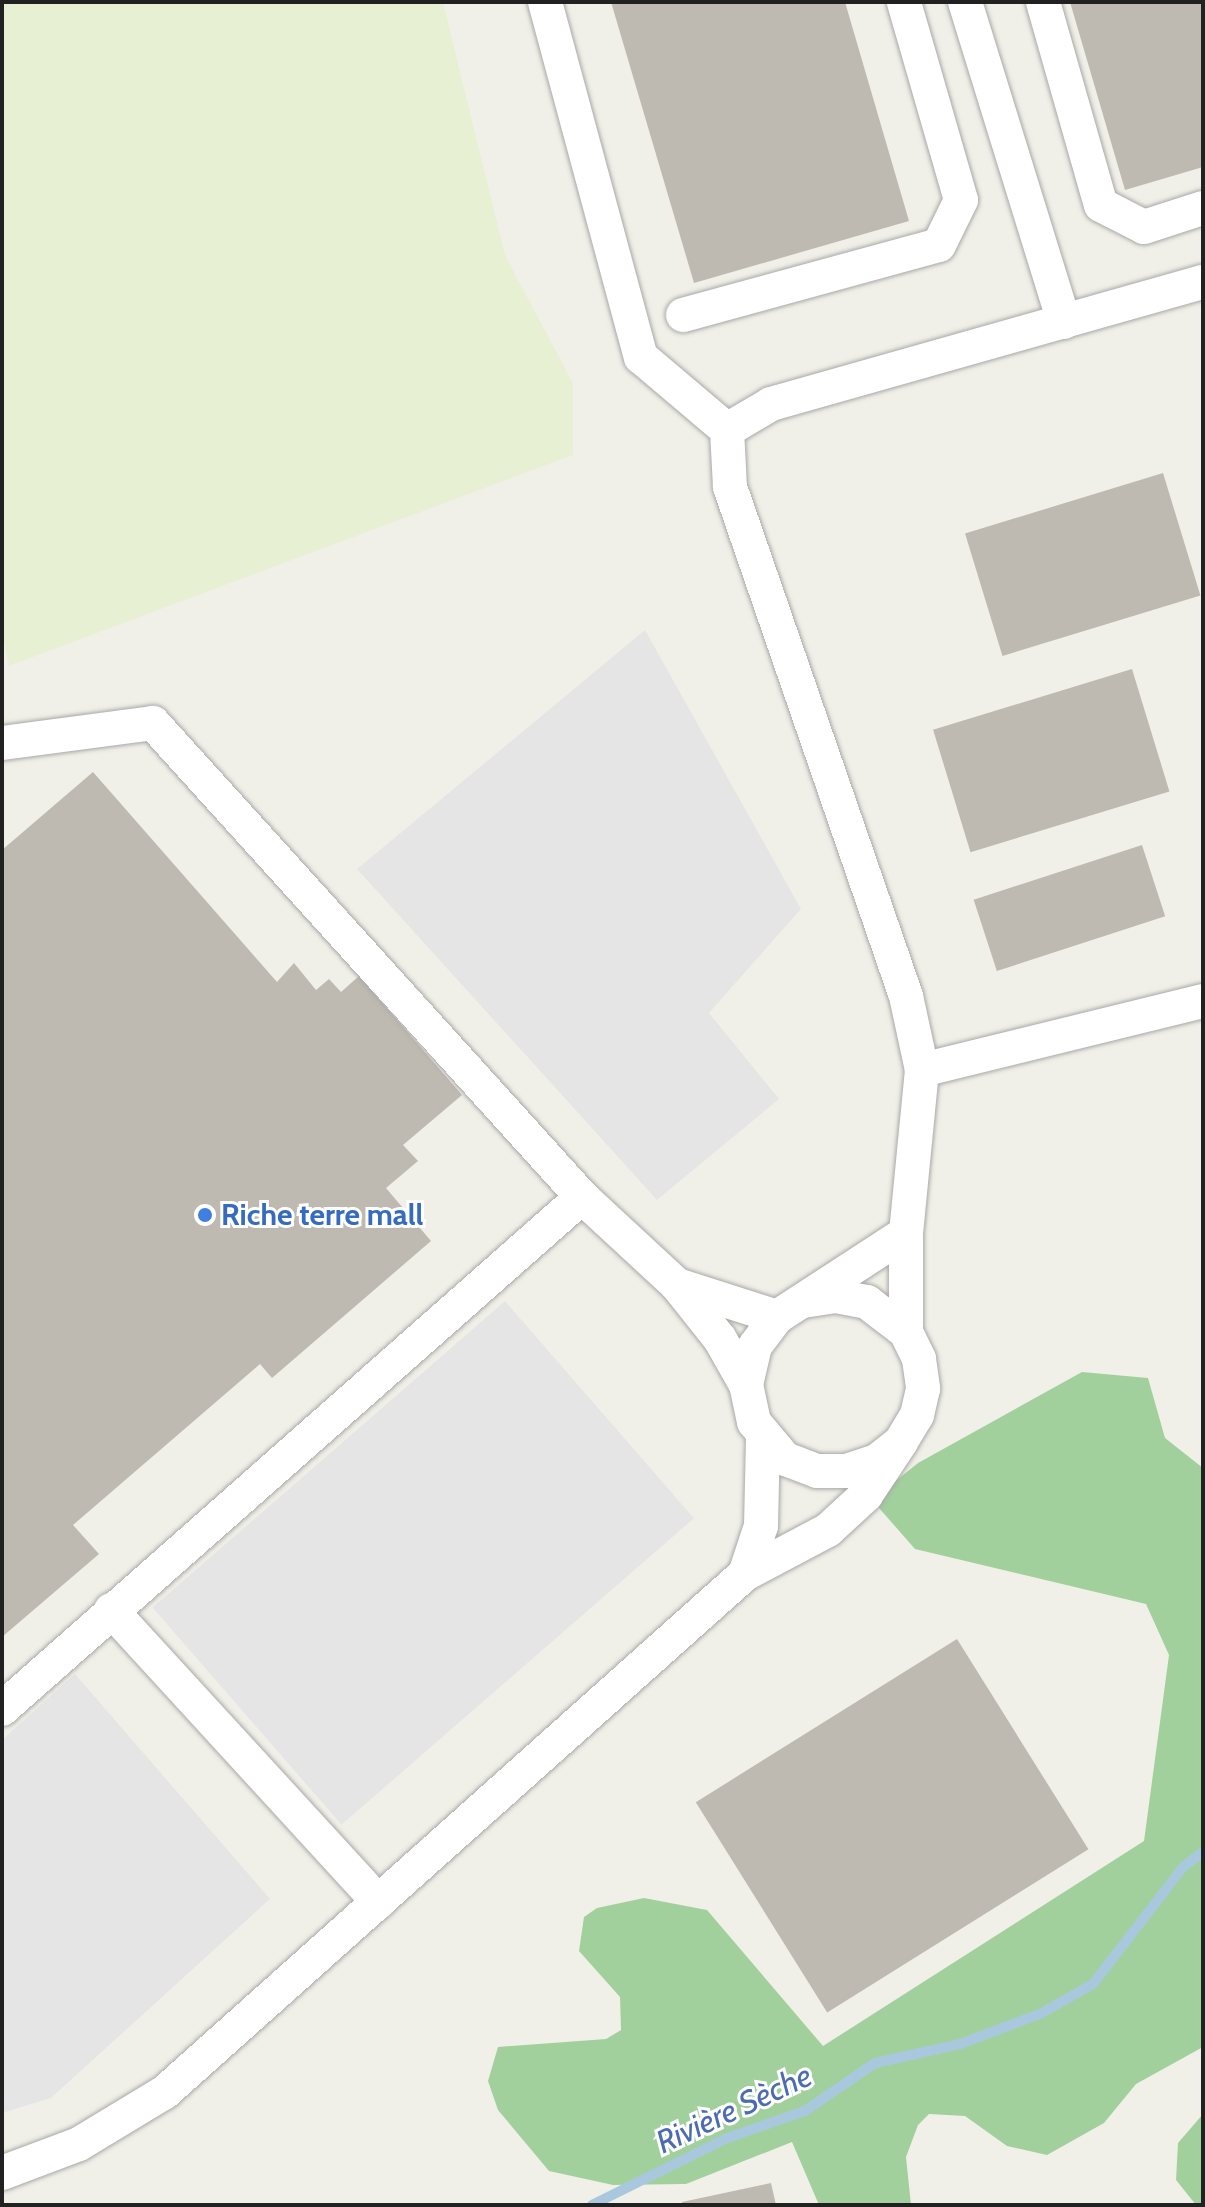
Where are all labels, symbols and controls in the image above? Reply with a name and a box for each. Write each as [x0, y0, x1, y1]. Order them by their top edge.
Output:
place label: Riche terre mall [221, 1197, 423, 1233]
marker: Riche terre mall [196, 1206, 214, 1224]
water label: Rivière Sèche [650, 2056, 818, 2162]

